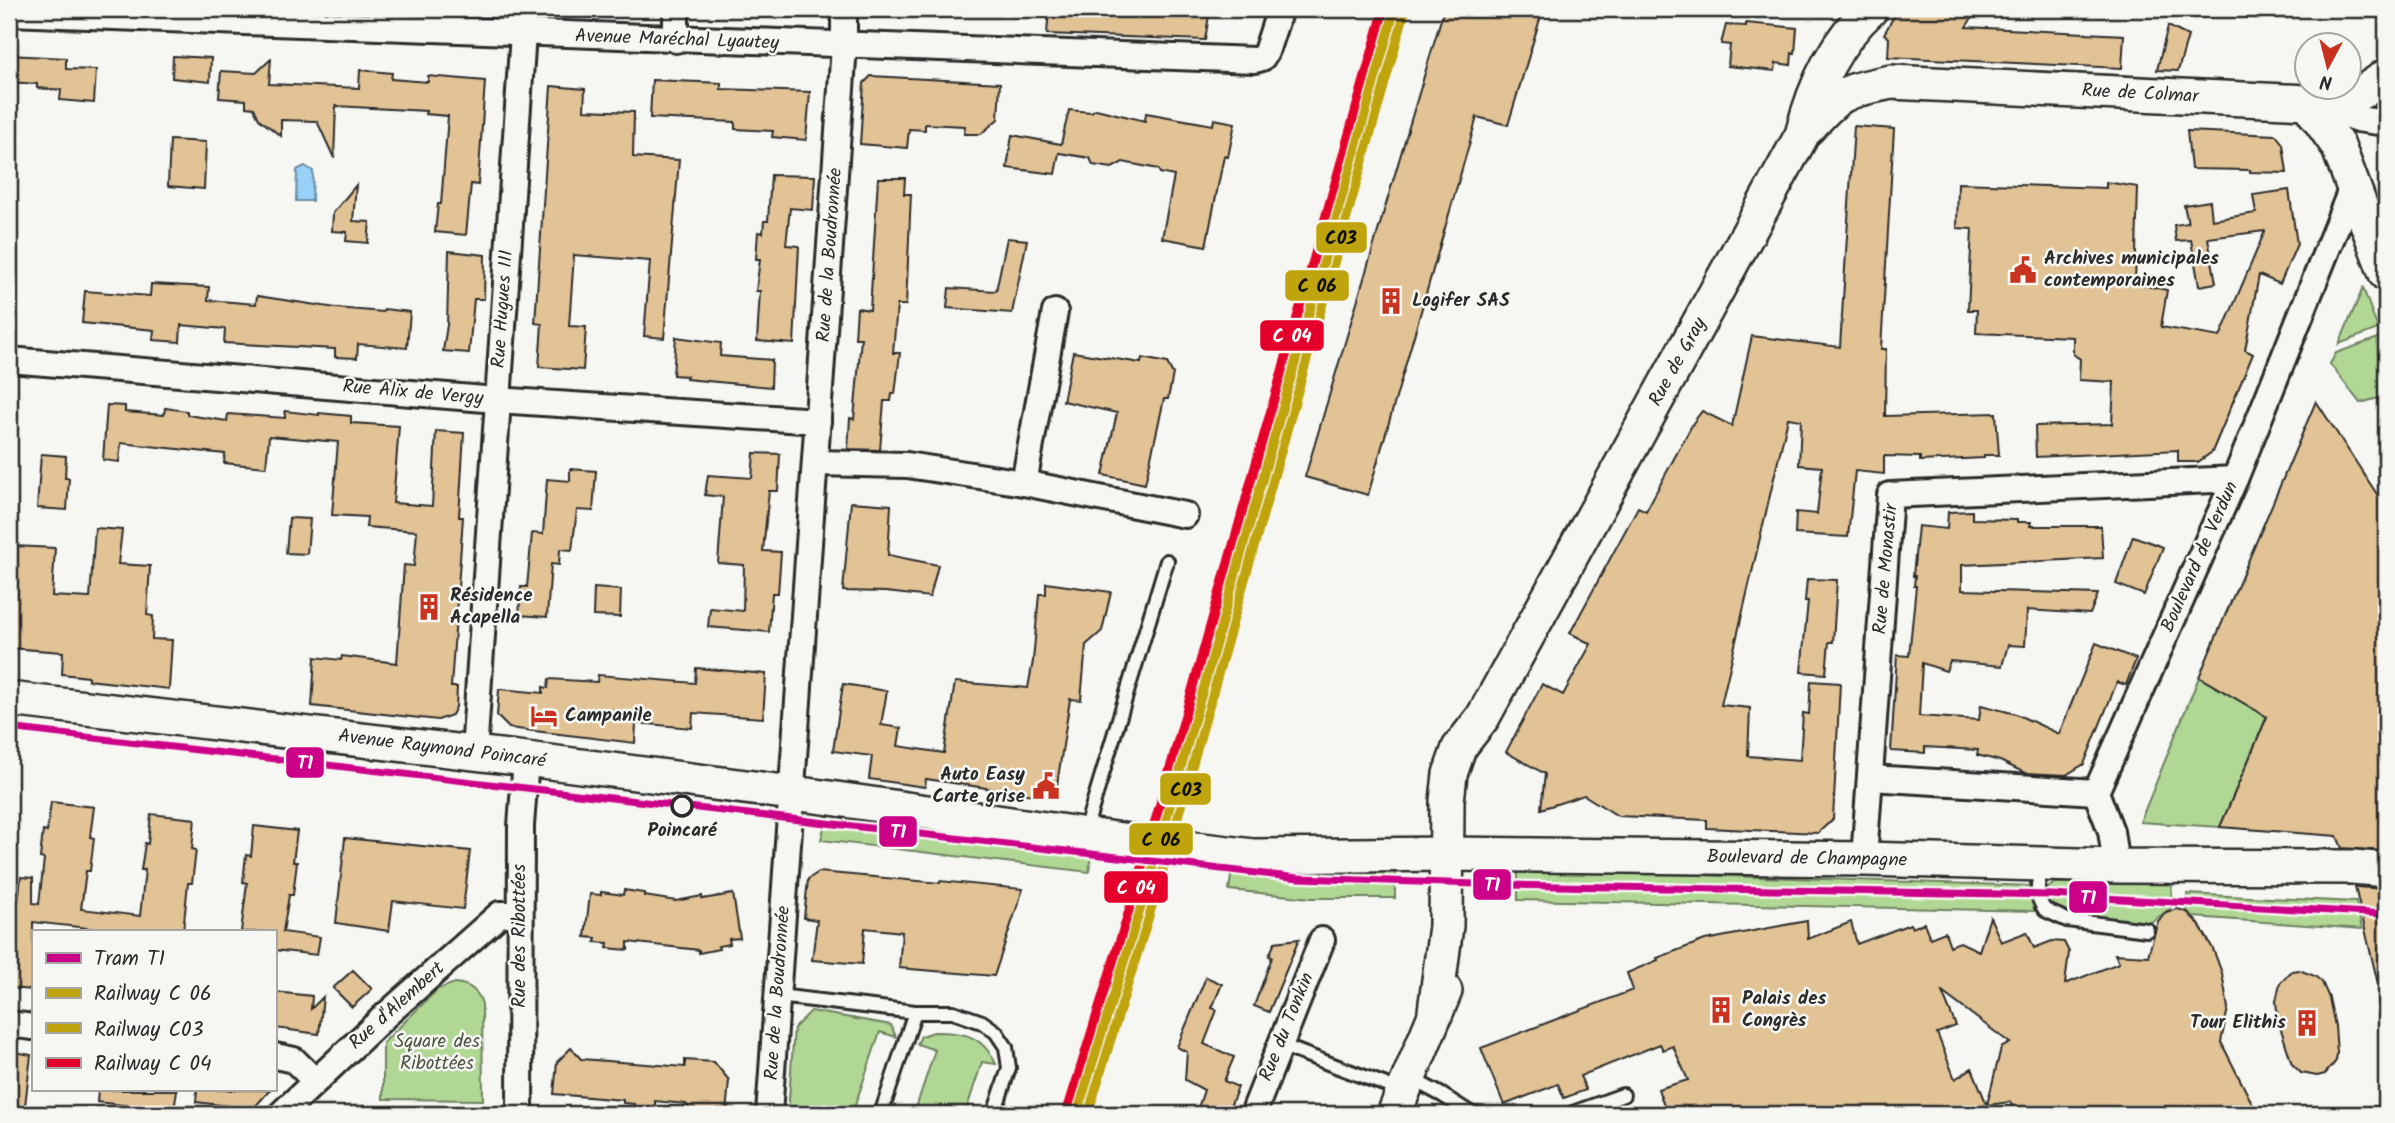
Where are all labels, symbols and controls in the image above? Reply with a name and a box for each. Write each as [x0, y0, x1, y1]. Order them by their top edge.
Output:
street label: Avenue Maréchal Lyautey [575, 21, 781, 59]
north arrow [2294, 32, 2364, 102]
text: N [2318, 65, 2334, 97]
street label: Rue de Colmar [2081, 76, 2201, 112]
street label: Rue de la Boudronnée [809, 166, 851, 343]
line badge: C03 [1315, 221, 1368, 254]
text: C03 [1325, 224, 1357, 254]
place label: Archives municipales contemporaines [2044, 244, 2219, 296]
street label: Rue Hugues III [484, 249, 522, 369]
public building icon: Archives municipales contemporaines [2008, 255, 2038, 285]
line badge: C 06 [1284, 269, 1350, 302]
text: C 06 [1297, 272, 1337, 302]
building icon: Logifer SAS [1376, 286, 1406, 316]
place label: Logifer SAS [1412, 286, 1510, 316]
street label: Rue de Gray [1641, 311, 1715, 412]
line badge: C 04 [1259, 319, 1325, 352]
text: C 04 [1272, 322, 1312, 352]
street label: Rue Alix de Vergy [341, 372, 486, 414]
street label: Boulevard de Verdun [2153, 477, 2247, 637]
street label: Rue de Monastir [1865, 501, 1907, 636]
place label: Résidence Acapella [450, 581, 532, 633]
building icon: Résidence Acapella [414, 592, 444, 622]
hotel icon: Campanile [529, 701, 559, 731]
place label: Campanile [565, 701, 652, 731]
street label: Avenue Raymond Poincaré [336, 721, 548, 777]
line badge: T1 [285, 746, 325, 779]
text: T1 [297, 749, 313, 779]
place label: Auto Easy Carte grise [932, 760, 1025, 812]
public building icon: Auto Easy Carte grise [1031, 771, 1061, 801]
line badge: C03 [1159, 772, 1212, 806]
text: C03 [1170, 776, 1202, 806]
marker: Poincaré [671, 795, 693, 817]
line badge: T1 [878, 815, 918, 848]
place label: Poincaré [647, 816, 718, 846]
text: T1 [890, 818, 906, 848]
line badge: C 06 [1128, 822, 1194, 856]
text: C 06 [1141, 826, 1181, 856]
street label: Boulevard de Champagne [1707, 842, 1908, 876]
street label: Rue des Ribottées [505, 864, 535, 1008]
line badge: T1 [1472, 868, 1512, 901]
line badge: C 04 [1103, 870, 1169, 904]
text: T1 [1484, 871, 1500, 901]
text: C 04 [1116, 874, 1156, 904]
line badge: T1 [2068, 880, 2108, 914]
text: T1 [2080, 884, 2096, 914]
street label: Rue de la Boudronnée [757, 904, 799, 1081]
legend [32, 930, 276, 1092]
text: Tram T1 [94, 943, 165, 976]
street label: Rue d'Alembert [342, 954, 452, 1058]
street label: Rue du Tonkin [1252, 968, 1322, 1086]
text: Railway C 06 [94, 978, 212, 1011]
place label: Palais des Congrès [1742, 984, 1827, 1036]
building icon: Palais des Congrès [1706, 995, 1736, 1025]
place label: Tour Elithis [2190, 1008, 2286, 1038]
building icon: Tour Elithis [2292, 1008, 2322, 1038]
text: Railway C03 [94, 1014, 204, 1047]
park label: Square des Ribottées [394, 1027, 480, 1079]
text: Railway C 04 [94, 1048, 212, 1081]

